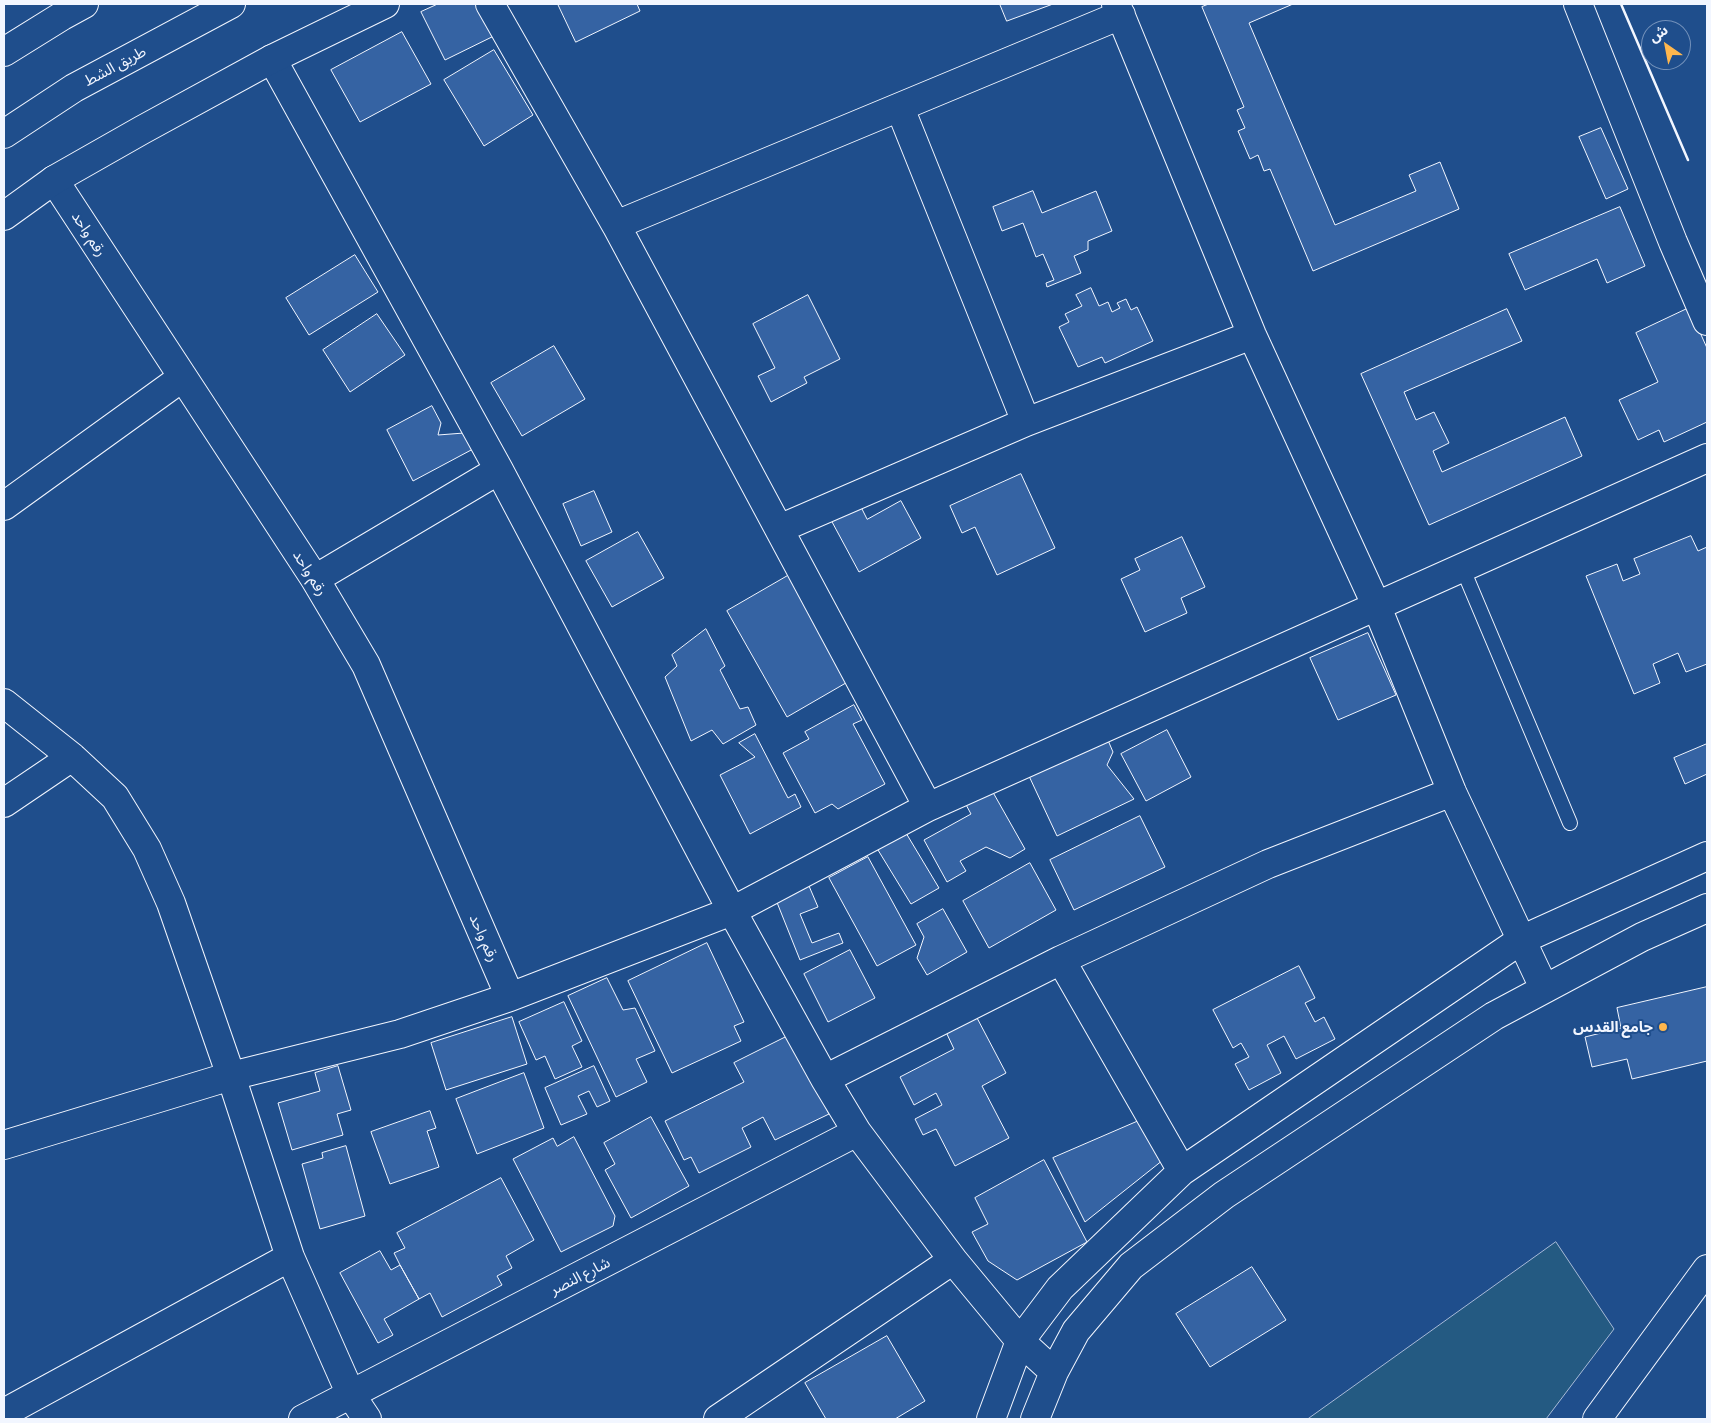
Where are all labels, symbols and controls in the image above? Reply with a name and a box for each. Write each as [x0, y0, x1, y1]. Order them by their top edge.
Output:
north arrow [1641, 20, 1691, 70]
text: ش [1645, 20, 1671, 45]
street label: طريق الشط [81, 42, 149, 90]
street label: رقم واحد [68, 208, 110, 260]
street label: رقم واحد [289, 547, 331, 599]
street label: رقم واحد [466, 911, 502, 965]
place label: جامع القدس [1573, 1018, 1653, 1036]
marker: جامع القدس [1657, 1021, 1669, 1033]
street label: شارع النصر [547, 1253, 613, 1299]

